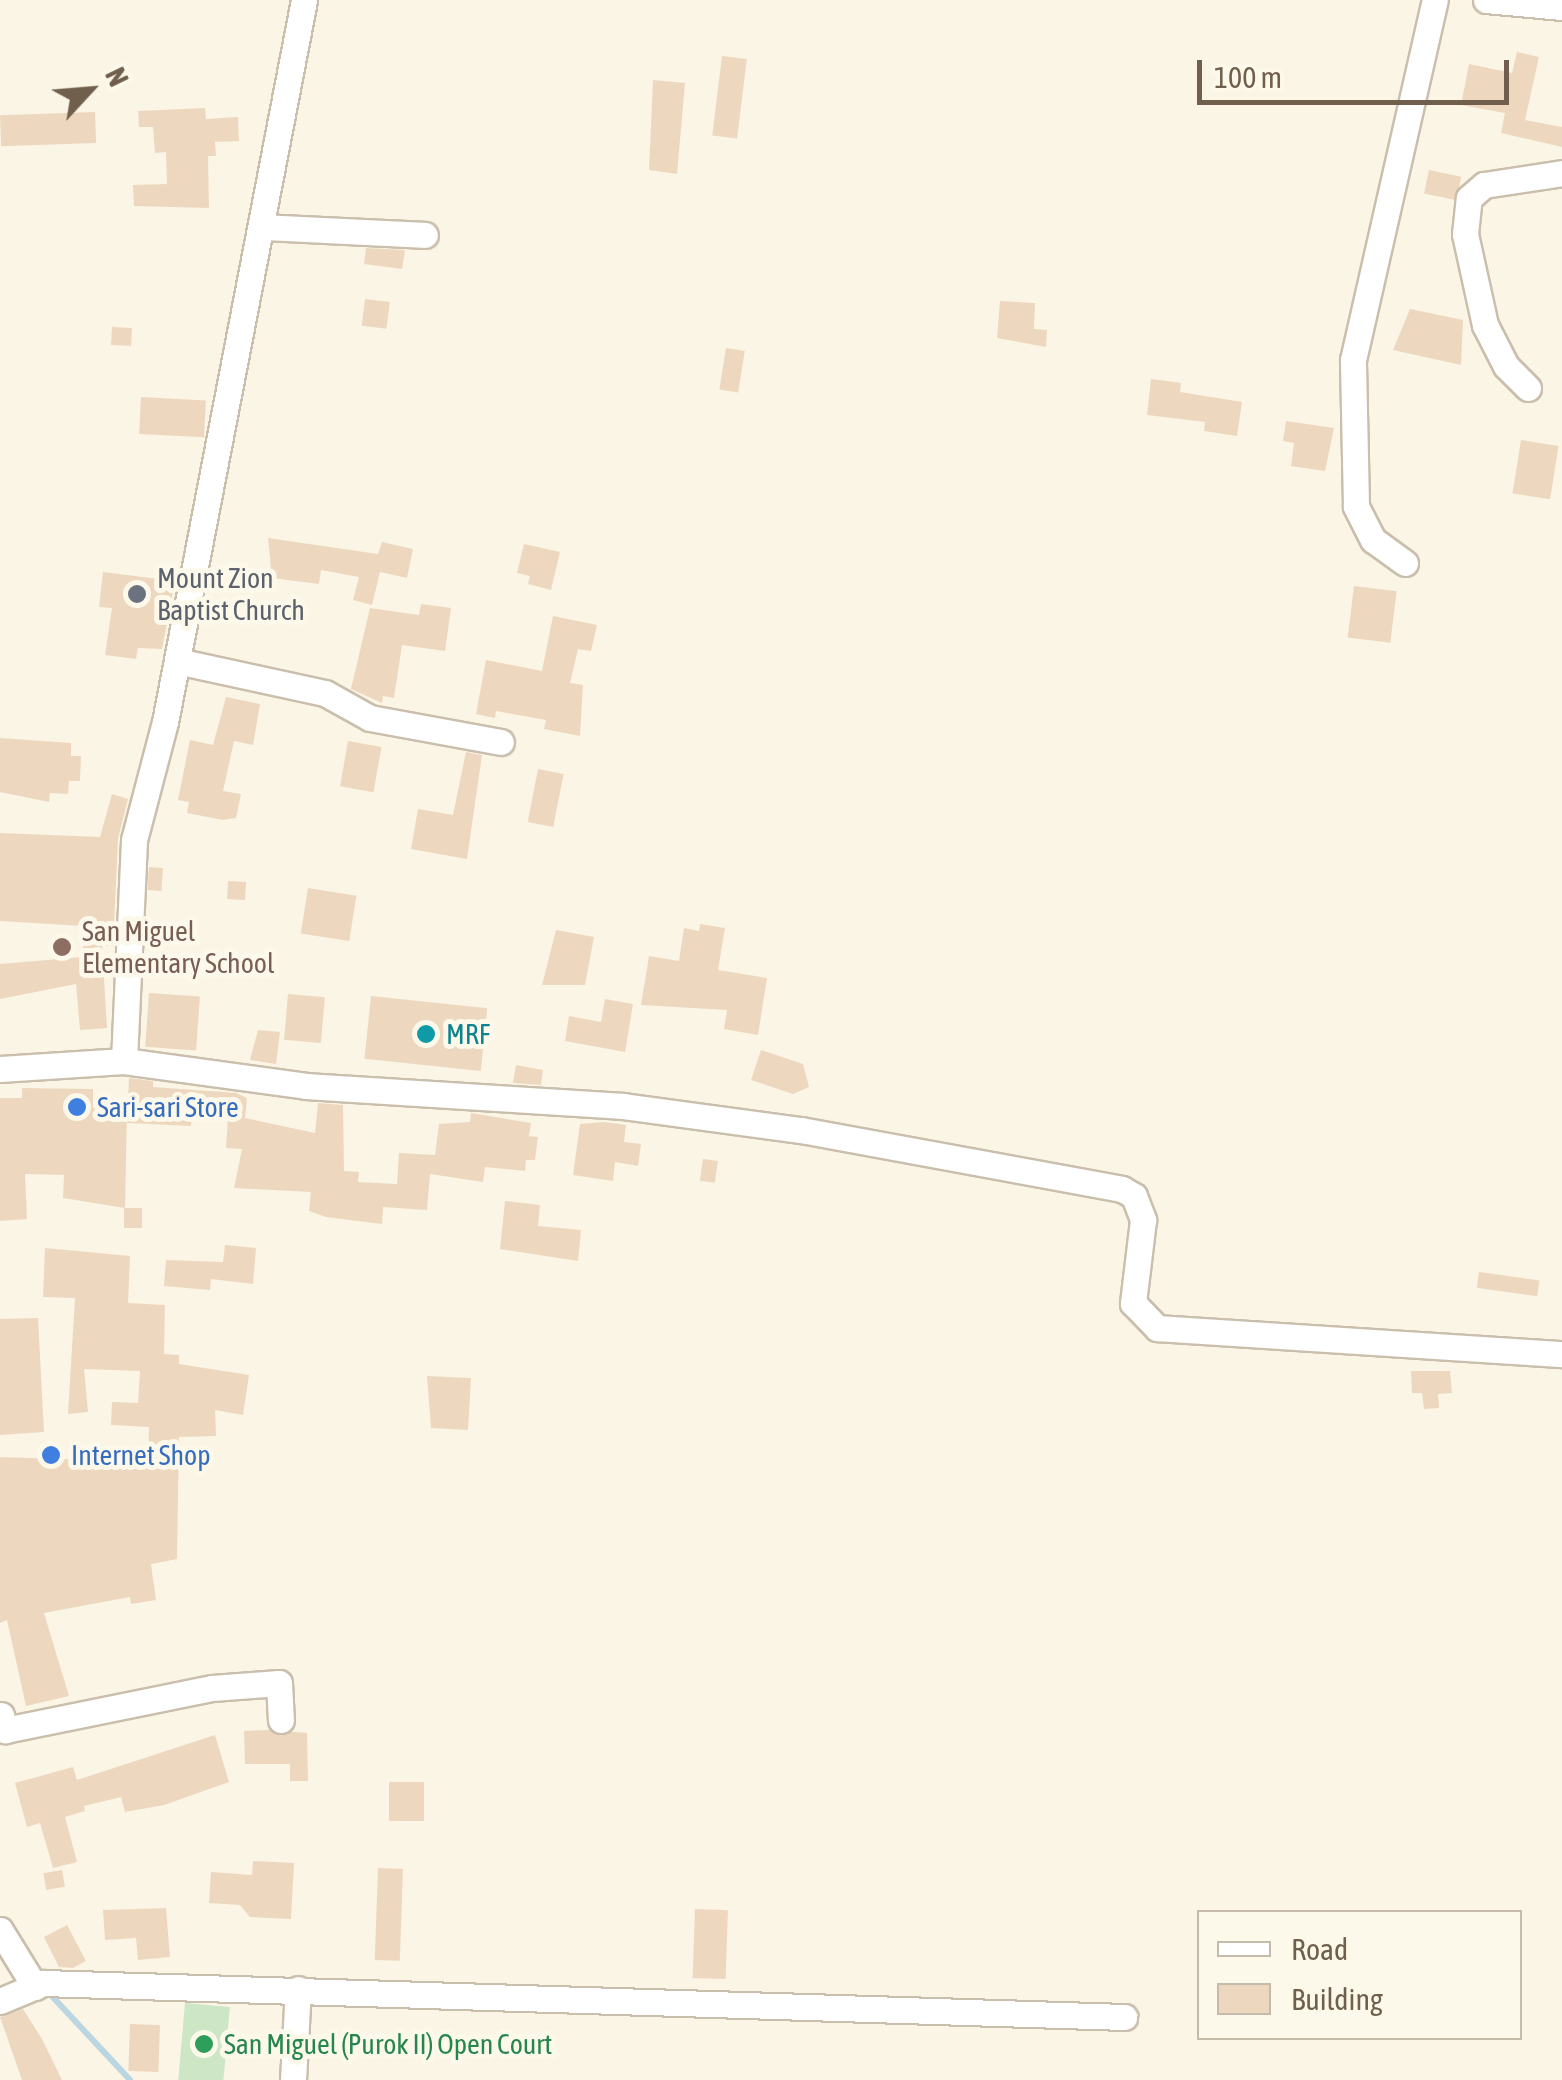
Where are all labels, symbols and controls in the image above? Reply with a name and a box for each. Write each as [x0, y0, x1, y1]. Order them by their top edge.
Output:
north arrow [40, 40, 140, 140]
scale bar [1202, 40, 1514, 102]
text: 100 m [1214, 60, 1282, 94]
text: N [99, 62, 135, 91]
place label: Mount Zion Baptist Church [157, 561, 305, 627]
marker: Mount Zion Baptist Church [126, 583, 148, 605]
place label: San Miguel Elementary School [82, 914, 274, 980]
marker: San Miguel Elementary School [51, 936, 73, 958]
place label: MRF [446, 1017, 490, 1051]
marker: MRF [415, 1023, 437, 1045]
place label: Sari-sari Store [97, 1090, 239, 1124]
marker: Sari-sari Store [66, 1096, 88, 1118]
place label: Internet Shop [71, 1438, 210, 1472]
marker: Internet Shop [40, 1444, 62, 1466]
legend [1197, 1910, 1522, 2040]
text: Road [1291, 1932, 1348, 1966]
text: Building [1291, 1982, 1383, 2016]
place label: San Miguel (Purok II) Open Court [224, 2027, 552, 2061]
marker: San Miguel (Purok II) Open Court [193, 2033, 215, 2055]

